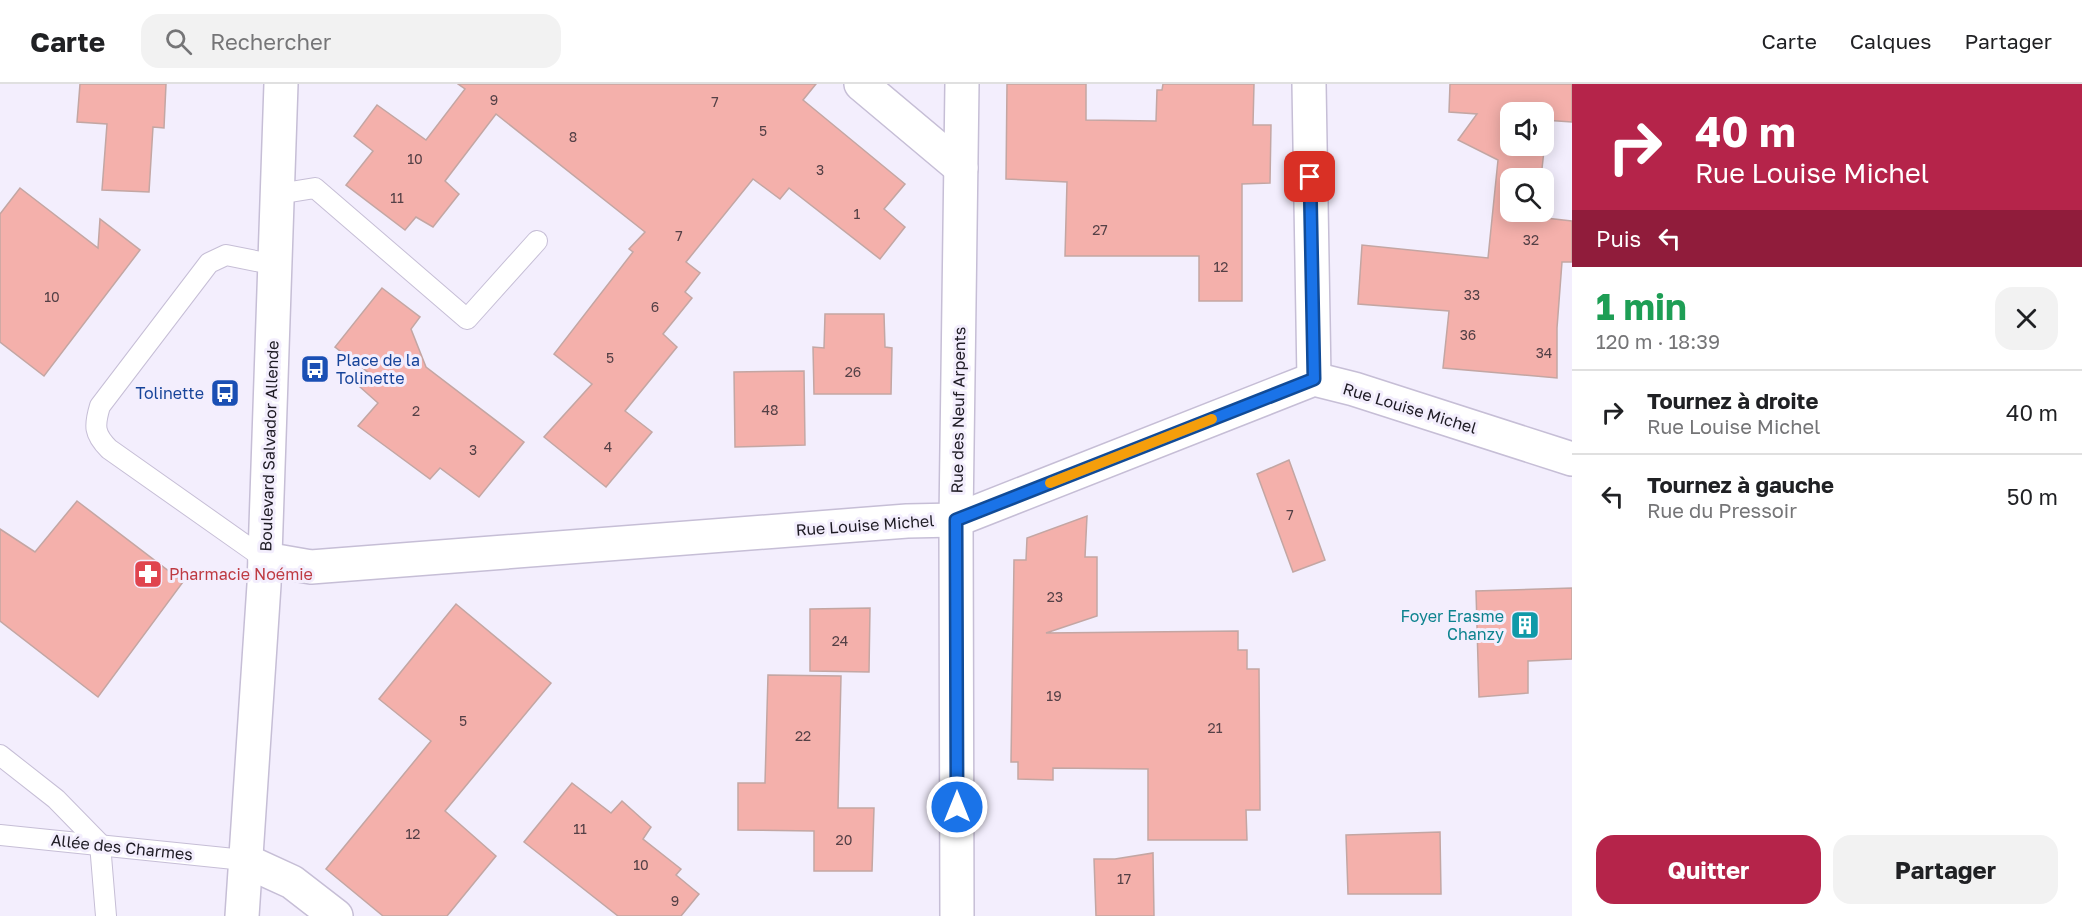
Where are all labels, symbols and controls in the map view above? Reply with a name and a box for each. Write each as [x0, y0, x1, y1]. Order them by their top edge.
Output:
search box [141, 14, 561, 68]
text: Carte [30, 25, 105, 58]
icon: search [162, 25, 195, 58]
text: Rechercher [210, 28, 331, 55]
text: Carte [1761, 28, 1817, 54]
text: Calques [1850, 28, 1931, 54]
text: Partager [1964, 28, 2052, 54]
house number: 9 [490, 91, 498, 108]
house number: 7 [711, 93, 719, 110]
map controls [1500, 102, 1554, 222]
button: sound [1500, 102, 1554, 156]
text: 40 m [1695, 106, 1796, 156]
icon: right [1596, 108, 1674, 186]
house number: 5 [759, 122, 767, 139]
house number: 8 [569, 128, 577, 145]
house number: 10 [407, 150, 423, 167]
pin [1284, 151, 1335, 202]
text: Rue Louise Michel [1695, 157, 1929, 189]
icon: arrive [1293, 160, 1326, 193]
house number: 3 [816, 161, 824, 178]
button: search [1500, 168, 1554, 222]
house number: 11 [390, 189, 404, 206]
house number: 1 [854, 205, 861, 222]
house number: 27 [1092, 221, 1108, 238]
icon: left [1653, 222, 1686, 255]
text: Puis [1596, 225, 1641, 252]
house number: 7 [675, 227, 683, 244]
house number: 32 [1523, 231, 1539, 248]
house number: 12 [1214, 258, 1228, 275]
text: 1 min [1596, 285, 1687, 328]
house number: 33 [1464, 286, 1480, 303]
button: close [1995, 287, 2058, 350]
house number: 10 [44, 288, 60, 305]
house number: 6 [651, 298, 659, 315]
street label: Rue des Neuf Arpents [947, 326, 969, 494]
house number: 36 [1460, 326, 1476, 343]
text: 120 m · 18:39 [1596, 329, 1720, 353]
street label: Boulevard Salvador Allende [255, 340, 283, 552]
house number: 34 [1536, 344, 1552, 361]
house number: 5 [606, 349, 614, 366]
place label: Place de la Tolinette [336, 350, 420, 388]
bus stop icon: Place de la Tolinette [299, 353, 331, 385]
house number: 26 [845, 363, 861, 380]
bus stop icon: Tolinette [209, 377, 241, 409]
street label: Rue Louise Michel [1341, 378, 1479, 438]
place label: Tolinette [135, 383, 204, 403]
text: Tournez à droite [1647, 387, 1818, 414]
icon: right [1596, 396, 1629, 429]
text: 40 m [2006, 399, 2058, 426]
house number: 48 [761, 401, 779, 418]
house number: 2 [412, 402, 420, 419]
text: Rue Louise Michel [1647, 414, 1821, 438]
house number: 4 [604, 438, 612, 455]
house number: 3 [469, 441, 477, 458]
text: Tournez à gauche [1647, 471, 1834, 498]
icon: left [1596, 480, 1629, 513]
text: 50 m [2007, 483, 2058, 510]
text: Rue du Pressoir [1647, 498, 1797, 522]
house number: 7 [1286, 506, 1294, 523]
street label: Rue Louise Michel [795, 510, 935, 540]
pharmacy icon: Pharmacie Noémie [132, 558, 164, 590]
place label: Pharmacie Noémie [169, 564, 313, 584]
house number: 23 [1047, 588, 1063, 605]
place label: Foyer Erasme Chanzy [1400, 606, 1504, 644]
building icon: Foyer Erasme Chanzy [1509, 609, 1541, 641]
house number: 24 [832, 632, 848, 649]
house number: 19 [1046, 687, 1062, 704]
house number: 5 [459, 712, 467, 729]
house number: 21 [1208, 719, 1223, 736]
house number: 22 [795, 727, 811, 744]
position arrow [925, 775, 989, 839]
house number: 11 [573, 820, 587, 837]
house number: 12 [406, 825, 420, 842]
street label: Allée des Charmes [50, 830, 194, 864]
house number: 20 [836, 831, 852, 848]
button: Quitter [1596, 835, 1821, 904]
button: Partager [1833, 835, 2058, 904]
house number: 10 [633, 856, 649, 873]
house number: 17 [1117, 870, 1131, 887]
house number: 9 [671, 892, 679, 909]

